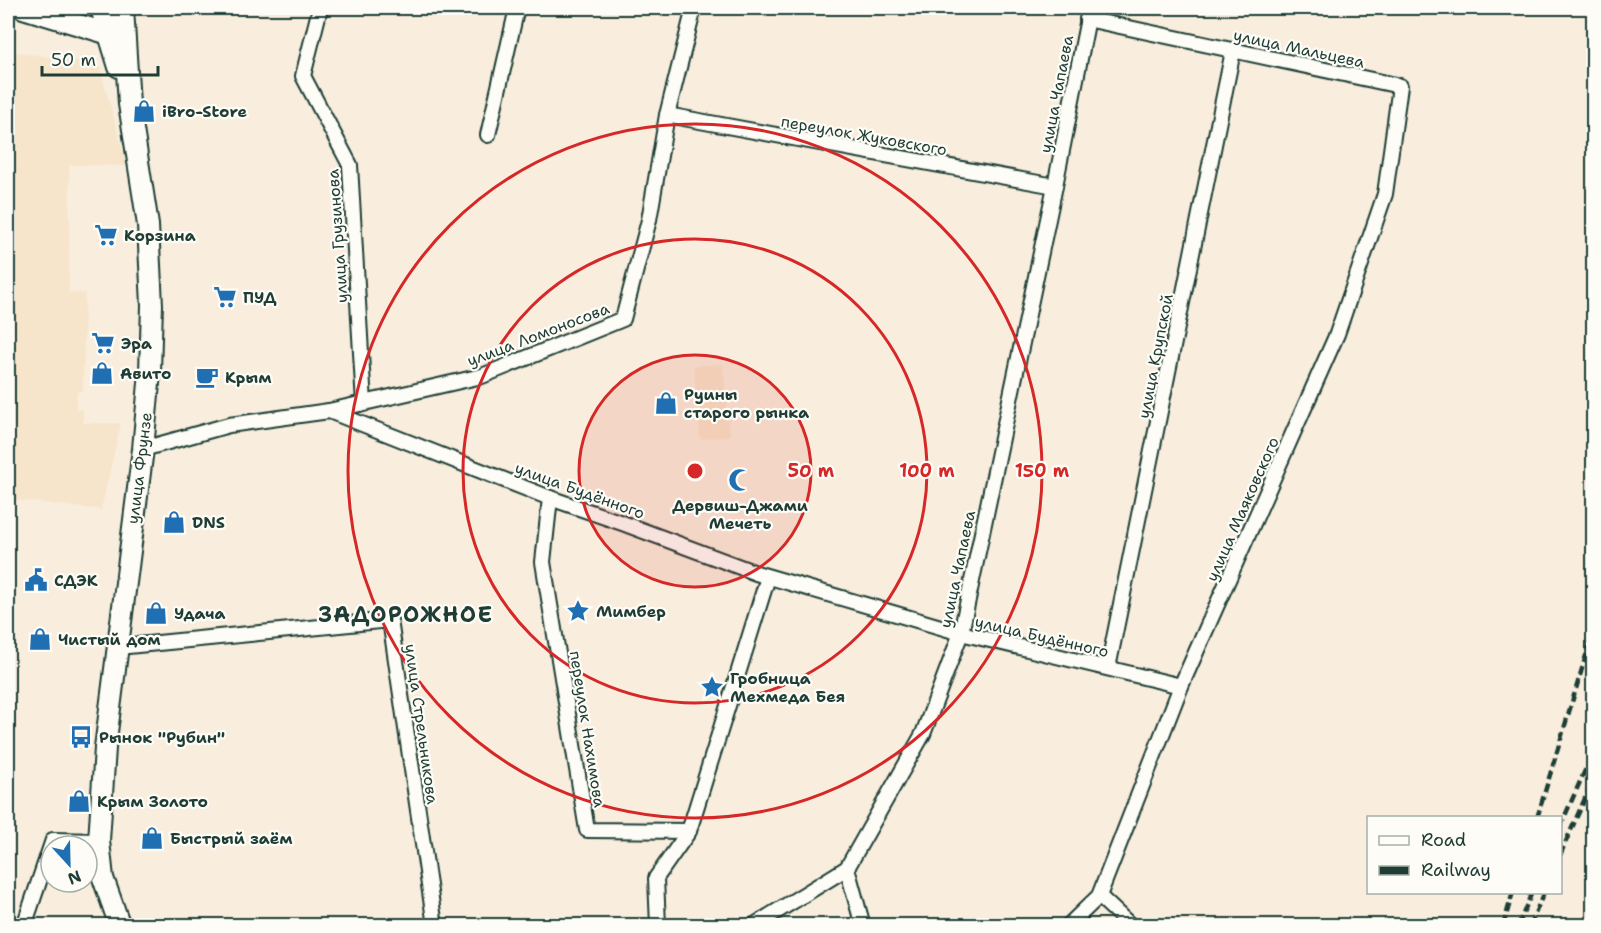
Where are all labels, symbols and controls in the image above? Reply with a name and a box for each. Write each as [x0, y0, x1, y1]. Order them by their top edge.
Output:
street label: улица Мальцева [1231, 24, 1366, 73]
street label: улица Чапаева [1035, 33, 1078, 155]
scale bar [42, 39, 158, 77]
text: 50 m [51, 48, 96, 72]
shop icon: iBro-Store [131, 98, 157, 124]
place label: iBro-Store [162, 101, 247, 122]
street label: переулок Жуковского [779, 111, 949, 160]
street label: улица Грузинова [322, 168, 353, 304]
supermarket icon: Корзина [93, 222, 119, 248]
place label: Корзина [124, 225, 196, 246]
supermarket icon: ПУД [212, 284, 238, 310]
place label: ПУД [243, 287, 276, 308]
street label: улица Крупской [1133, 292, 1178, 420]
street label: улица Ломоносова [464, 298, 612, 371]
supermarket icon: Эра [90, 330, 116, 356]
place label: Эра [121, 333, 152, 354]
shop icon: Авито [89, 360, 115, 386]
place label: Авито [120, 363, 171, 384]
cafe icon: Крым [194, 364, 220, 390]
place label: Крым [225, 367, 272, 388]
place label: Руины старого рынка [684, 384, 809, 423]
shop icon: Руины старого рынка [653, 390, 679, 416]
street label: улица Фрунзе [122, 411, 157, 525]
street label: улица Маяковского [1201, 434, 1284, 585]
street label: улица Будённого [512, 457, 648, 524]
text: 50 m [788, 459, 835, 483]
text: 100 m [899, 459, 955, 483]
text: 150 m [1015, 459, 1070, 483]
centre of rings [685, 461, 705, 481]
mosque icon: Дервиш-Джами Мечеть [727, 467, 753, 493]
place label: Дервиш-Джами Мечеть [672, 495, 808, 534]
street label: улица Чапаева [935, 508, 980, 630]
shop icon: DNS [161, 509, 187, 535]
place label: DNS [192, 512, 225, 533]
public building icon: СДЭК [23, 567, 49, 593]
place label: СДЭК [54, 570, 98, 591]
place icon: Мимбер [565, 598, 591, 624]
shop icon: Удача [143, 600, 169, 626]
district label: ЗАДОРОЖНОЕ [318, 600, 494, 629]
place label: Мимбер [596, 601, 666, 622]
place label: Удача [174, 603, 226, 624]
street label: улица Будённого [973, 611, 1111, 662]
shop icon: Чистый дом [27, 626, 53, 652]
place label: Чистый дом [58, 629, 161, 650]
street label: улица Стрельникова [400, 642, 443, 806]
street label: переулок Нахимова [565, 649, 610, 809]
place label: Гробница Мехмеда Бея [730, 668, 845, 707]
place icon: Гробница Мехмеда Бея [699, 674, 725, 700]
bus stop icon: Рынок "Рубин" [68, 724, 94, 750]
place label: Рынок "Рубин" [99, 727, 225, 748]
shop icon: Крым Золото [66, 788, 92, 814]
place label: Крым Золото [97, 791, 208, 812]
legend [1367, 816, 1562, 894]
shop icon: Быстрый заём [139, 825, 165, 851]
place label: Быстрый заём [170, 828, 293, 849]
text: Road [1421, 828, 1466, 852]
north arrow [39, 834, 99, 894]
text: Railway [1421, 858, 1491, 882]
text: N [65, 865, 84, 890]

